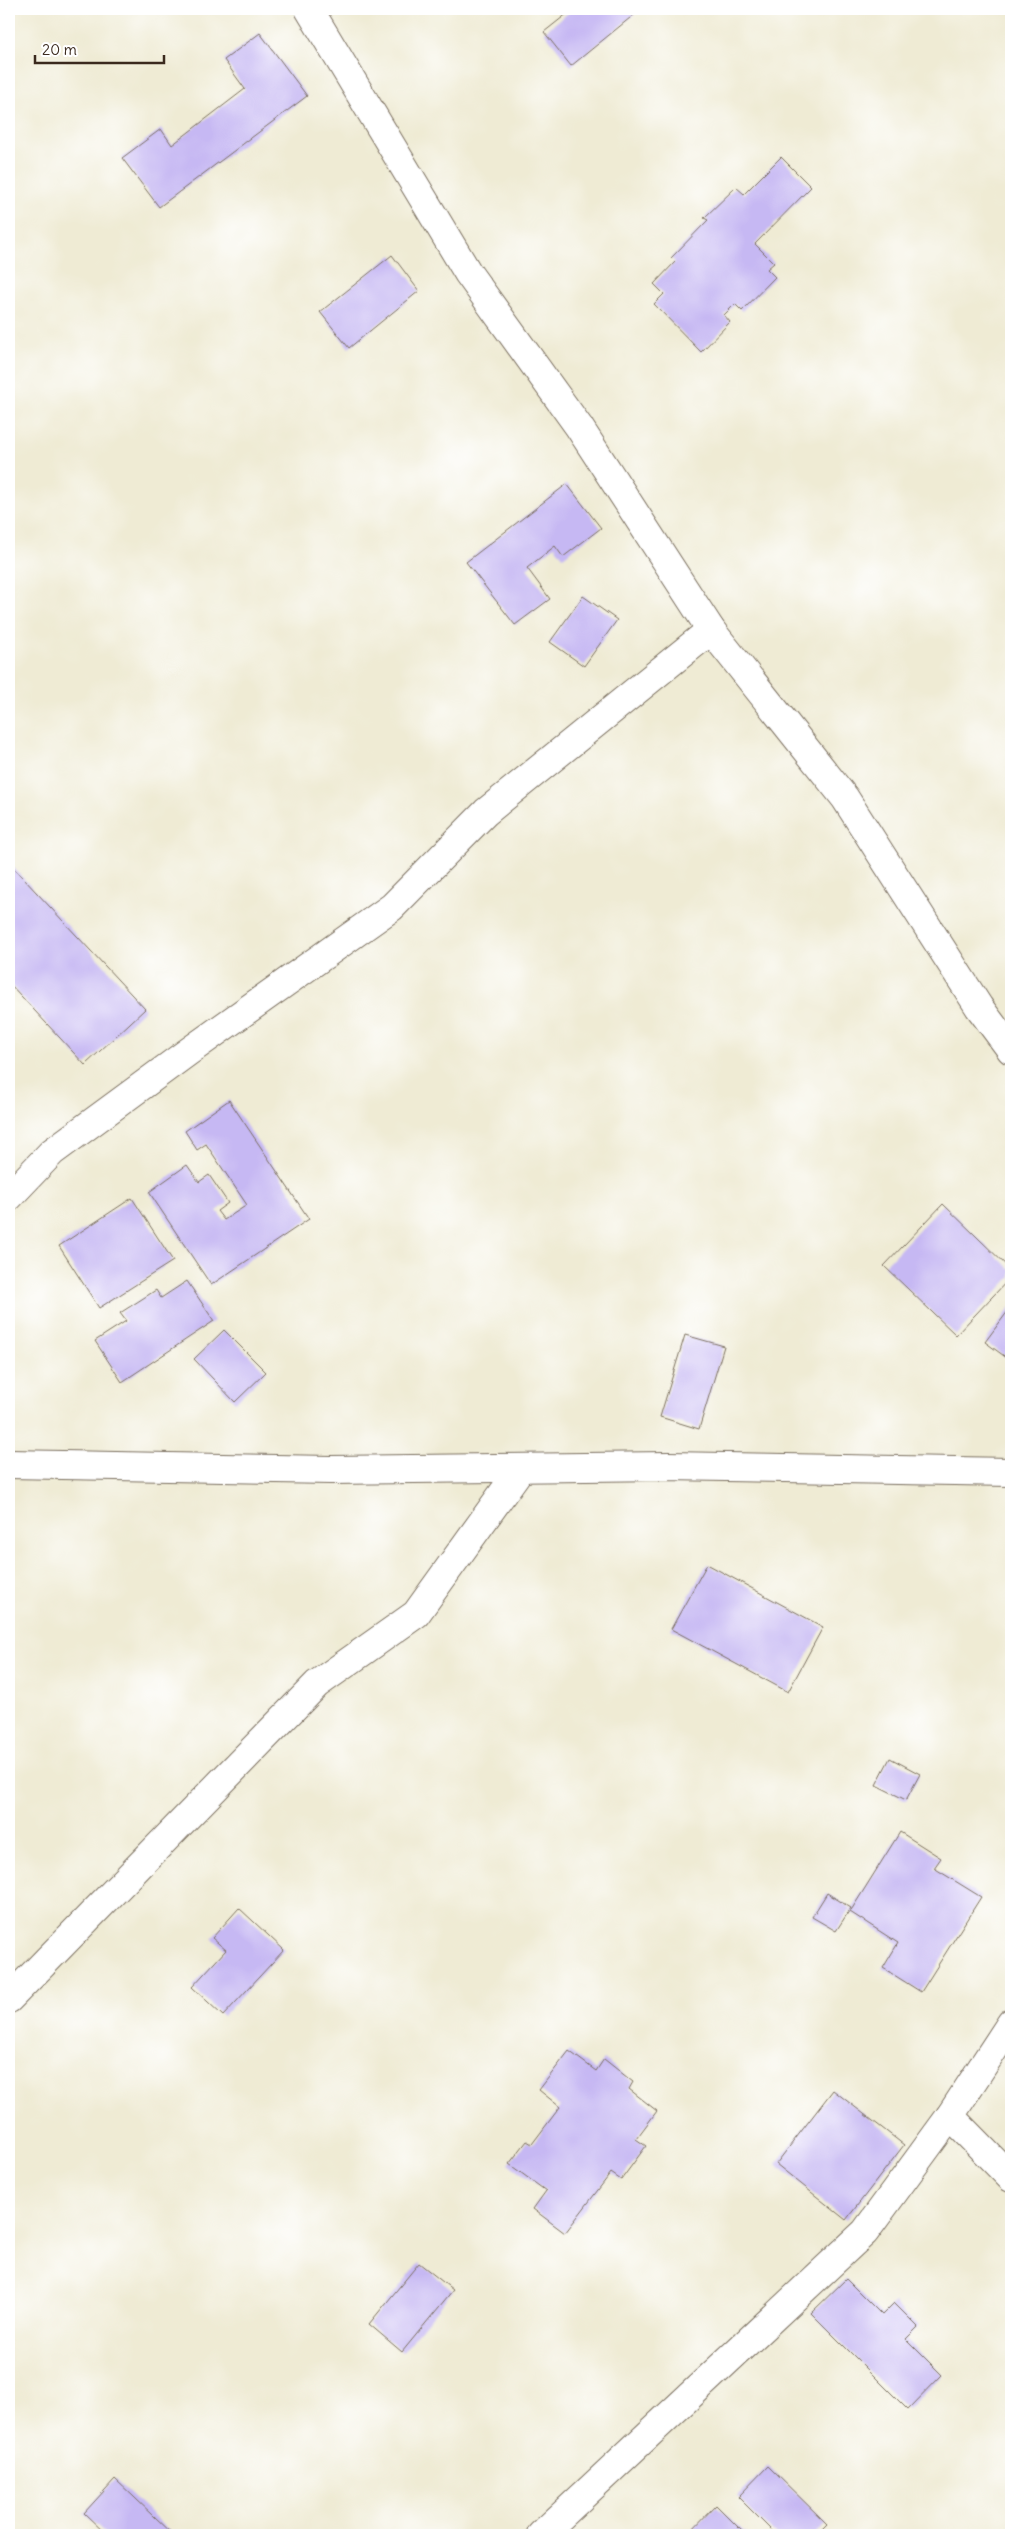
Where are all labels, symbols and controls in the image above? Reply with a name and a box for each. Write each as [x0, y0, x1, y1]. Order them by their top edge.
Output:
scale bar [35, 32, 164, 64]
text: 20 m [42, 40, 77, 59]

